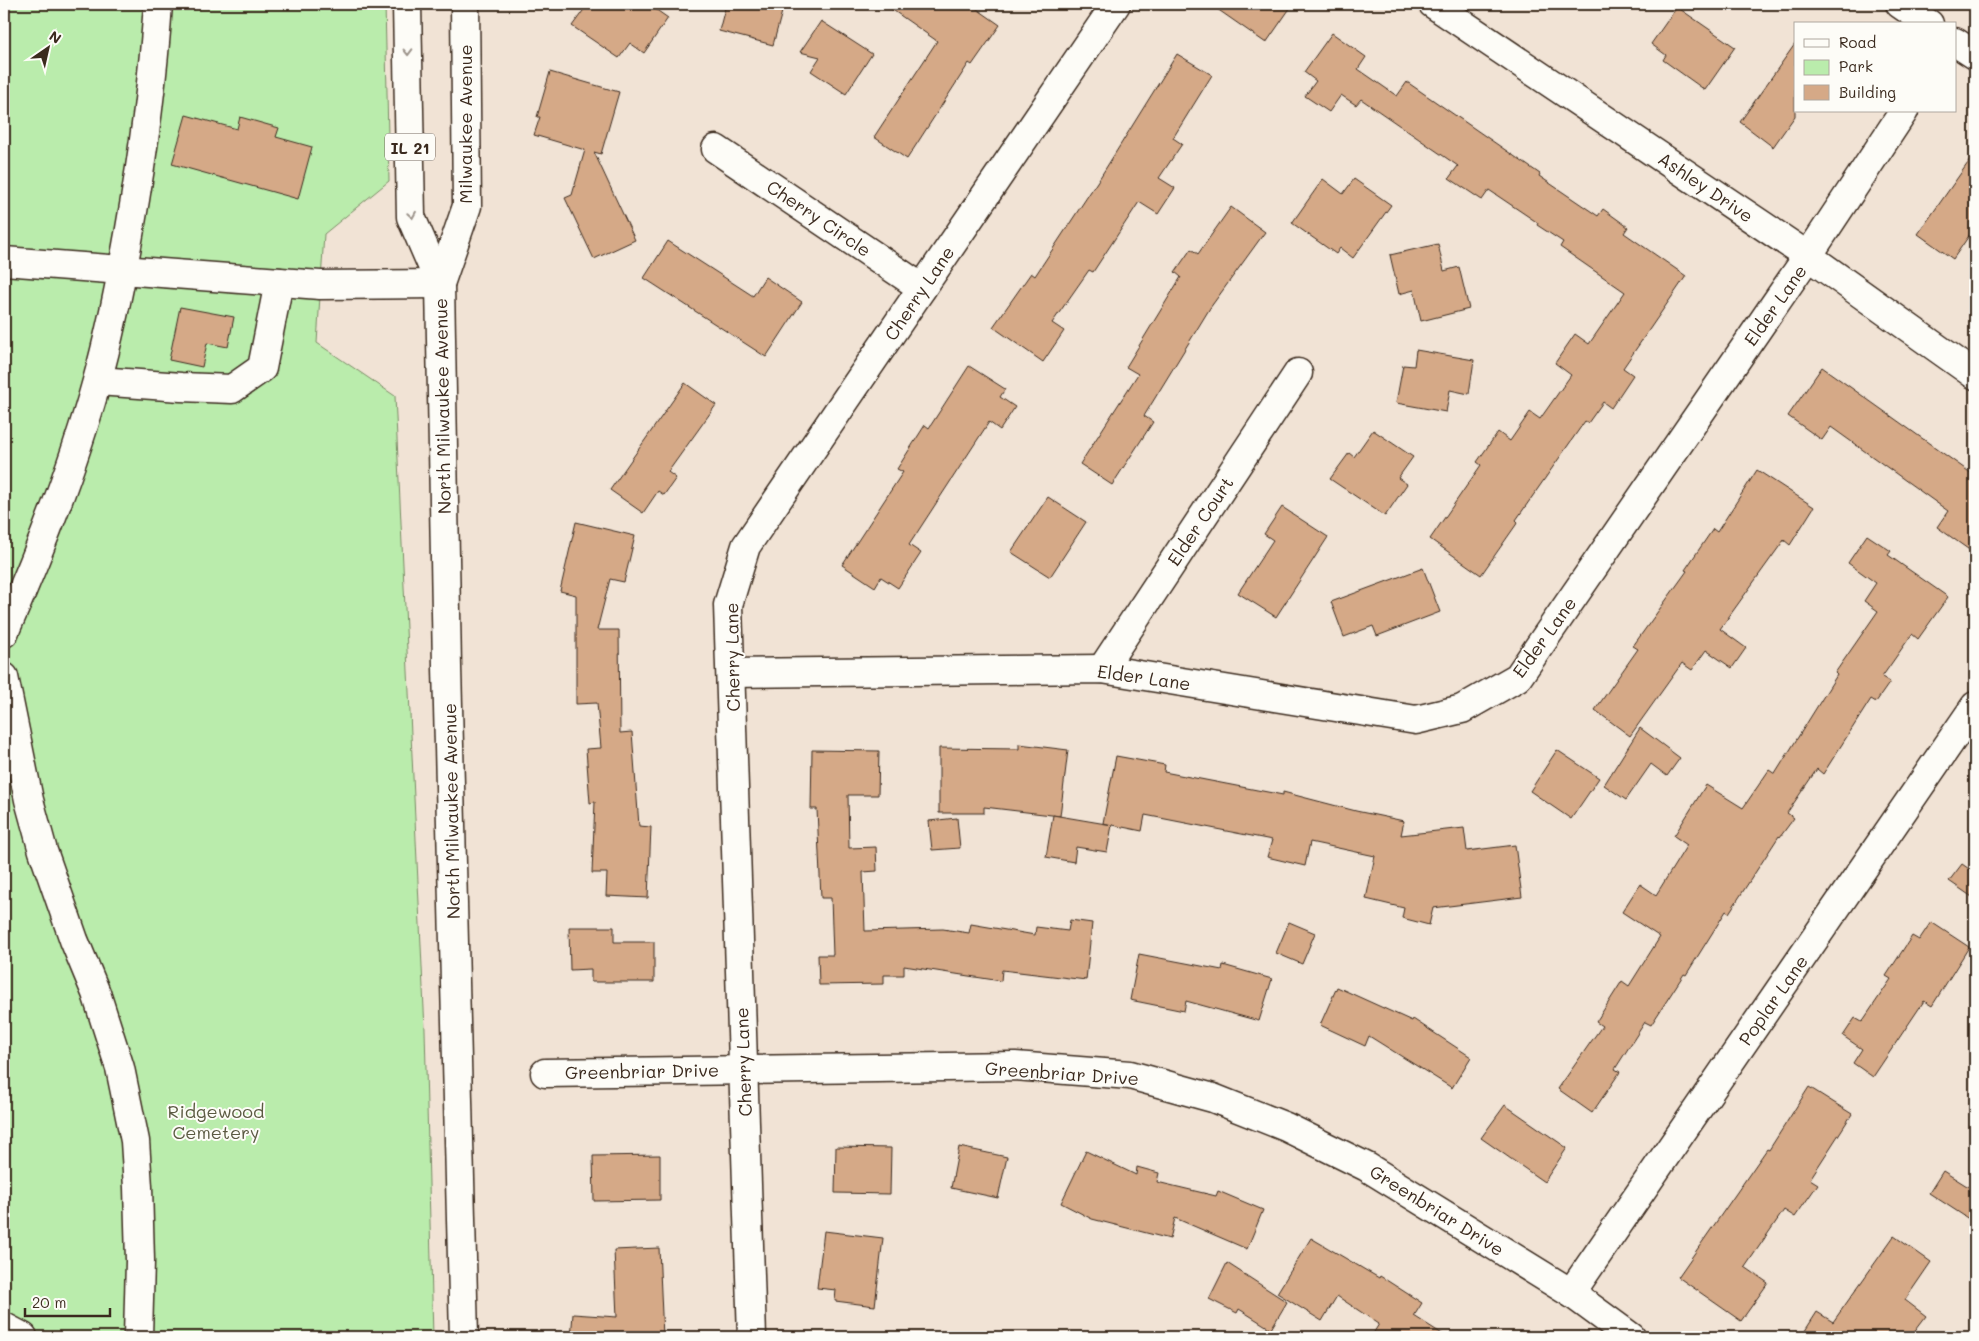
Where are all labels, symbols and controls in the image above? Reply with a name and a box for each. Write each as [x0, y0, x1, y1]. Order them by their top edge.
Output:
north arrow [22, 22, 72, 72]
legend [1794, 22, 1956, 112]
text: N [46, 26, 65, 48]
text: Road [1839, 32, 1876, 52]
street label: Milwaukee Avenue [453, 44, 477, 204]
one-way arrow [403, 49, 413, 57]
text: Park [1839, 56, 1873, 76]
text: Building [1839, 82, 1896, 102]
road number: IL 21 [385, 134, 435, 160]
street label: Ashley Drive [1654, 146, 1758, 228]
street label: Cherry Circle [762, 174, 876, 262]
one-way arrow [407, 210, 417, 219]
street label: Cherry Lane [879, 241, 959, 345]
street label: Elder Lane [1738, 260, 1812, 350]
street label: North Milwaukee Avenue [428, 298, 456, 514]
street label: Elder Court [1161, 472, 1239, 570]
street label: Elder Lane [1507, 592, 1581, 682]
street label: Cherry Lane [719, 602, 745, 712]
street label: Elder Lane [1096, 659, 1192, 695]
street label: North Milwaukee Avenue [437, 703, 465, 919]
street label: Poplar Lane [1733, 950, 1813, 1050]
street label: Cherry Lane [729, 1007, 757, 1117]
street label: Greenbriar Drive [984, 1056, 1140, 1090]
street label: Greenbriar Drive [565, 1058, 719, 1084]
park label: Ridgewood Cemetery [168, 1099, 264, 1144]
street label: Greenbriar Drive [1365, 1159, 1509, 1261]
scale bar [25, 1286, 110, 1318]
text: 20 m [32, 1292, 66, 1312]

